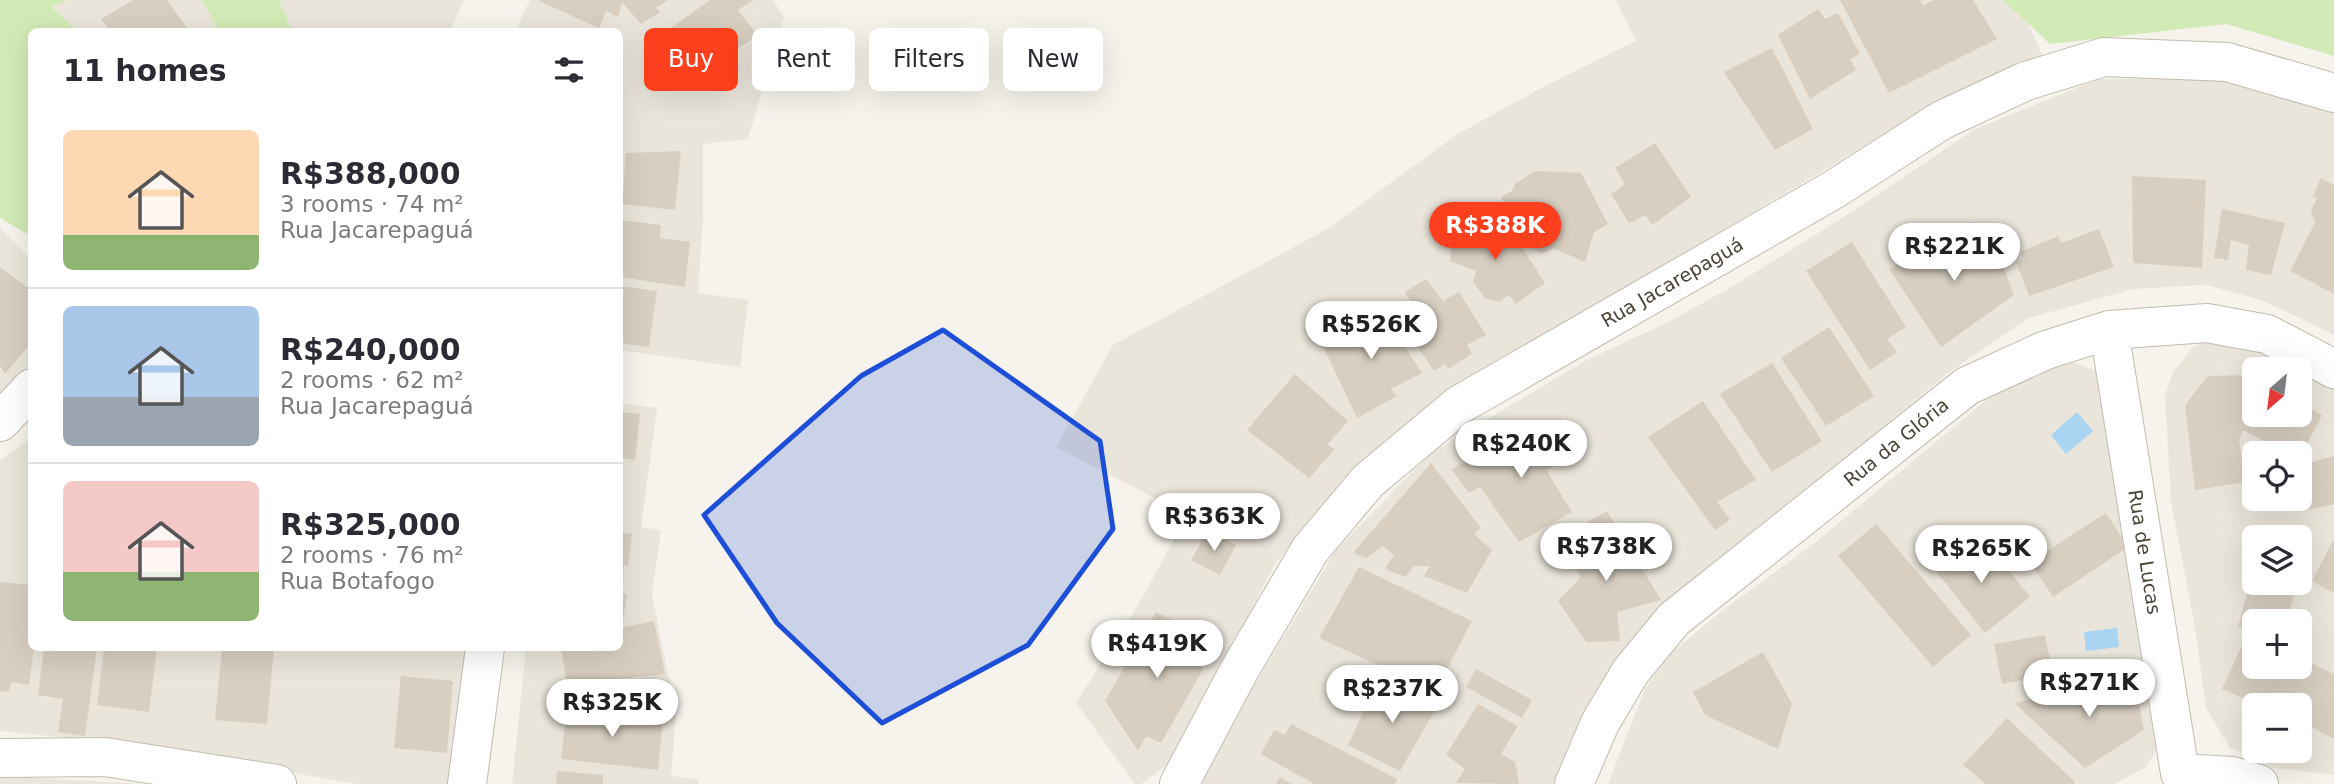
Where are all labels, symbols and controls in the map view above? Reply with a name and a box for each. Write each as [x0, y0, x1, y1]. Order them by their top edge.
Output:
chip: Buy [644, 28, 738, 91]
chip: Rent [752, 28, 855, 91]
chip: Filters [869, 28, 989, 91]
chip: New [1003, 28, 1103, 91]
icon: filters [550, 51, 588, 89]
text: 11 homes [63, 53, 227, 88]
text: R$388,000 [280, 156, 461, 191]
icon: home [119, 158, 203, 242]
text: 3 rooms · 74 m² [280, 191, 464, 217]
pin: R$388K [1438, 202, 1552, 262]
text: R$388K [1445, 212, 1545, 238]
text: Rua Jacarepaguá [280, 217, 474, 243]
pin: R$221K [1897, 224, 2011, 283]
street label: Rua Jacarepaguá [1597, 232, 1747, 332]
text: R$221K [1904, 233, 2004, 259]
pin: R$526K [1314, 302, 1428, 361]
text: R$526K [1321, 311, 1421, 337]
text: R$240,000 [280, 332, 461, 367]
icon: home [119, 334, 203, 418]
north arrow [2242, 357, 2312, 427]
map controls [2242, 357, 2312, 763]
text: 2 rooms · 62 m² [280, 367, 464, 393]
text: Rua Jacarepaguá [280, 393, 474, 419]
street label: Rua da Glória [1839, 393, 1953, 491]
pin: R$240K [1464, 420, 1578, 480]
text: R$240K [1471, 430, 1571, 456]
button: locate [2242, 441, 2312, 511]
street label: Rua de Lucas [2124, 488, 2166, 616]
pin: R$363K [1157, 494, 1271, 553]
text: R$363K [1164, 503, 1264, 529]
text: R$325,000 [280, 507, 461, 542]
icon: home [119, 509, 203, 593]
pin: R$738K [1549, 524, 1663, 583]
button: layers [2242, 525, 2312, 595]
pin: R$265K [1924, 526, 2038, 585]
text: R$738K [1556, 533, 1656, 559]
text: R$265K [1931, 535, 2031, 561]
text: 2 rooms · 76 m² [280, 542, 464, 568]
text: Rua Botafogo [280, 568, 435, 594]
button: + [2242, 609, 2312, 679]
pin: R$419K [1100, 620, 1214, 680]
text: R$419K [1107, 630, 1207, 656]
pin: R$271K [2032, 660, 2146, 719]
pin: R$237K [1335, 666, 1449, 725]
text: R$271K [2039, 669, 2139, 695]
text: R$237K [1342, 675, 1442, 701]
pin: R$325K [555, 680, 669, 739]
text: R$325K [562, 689, 662, 715]
button: − [2242, 693, 2312, 763]

